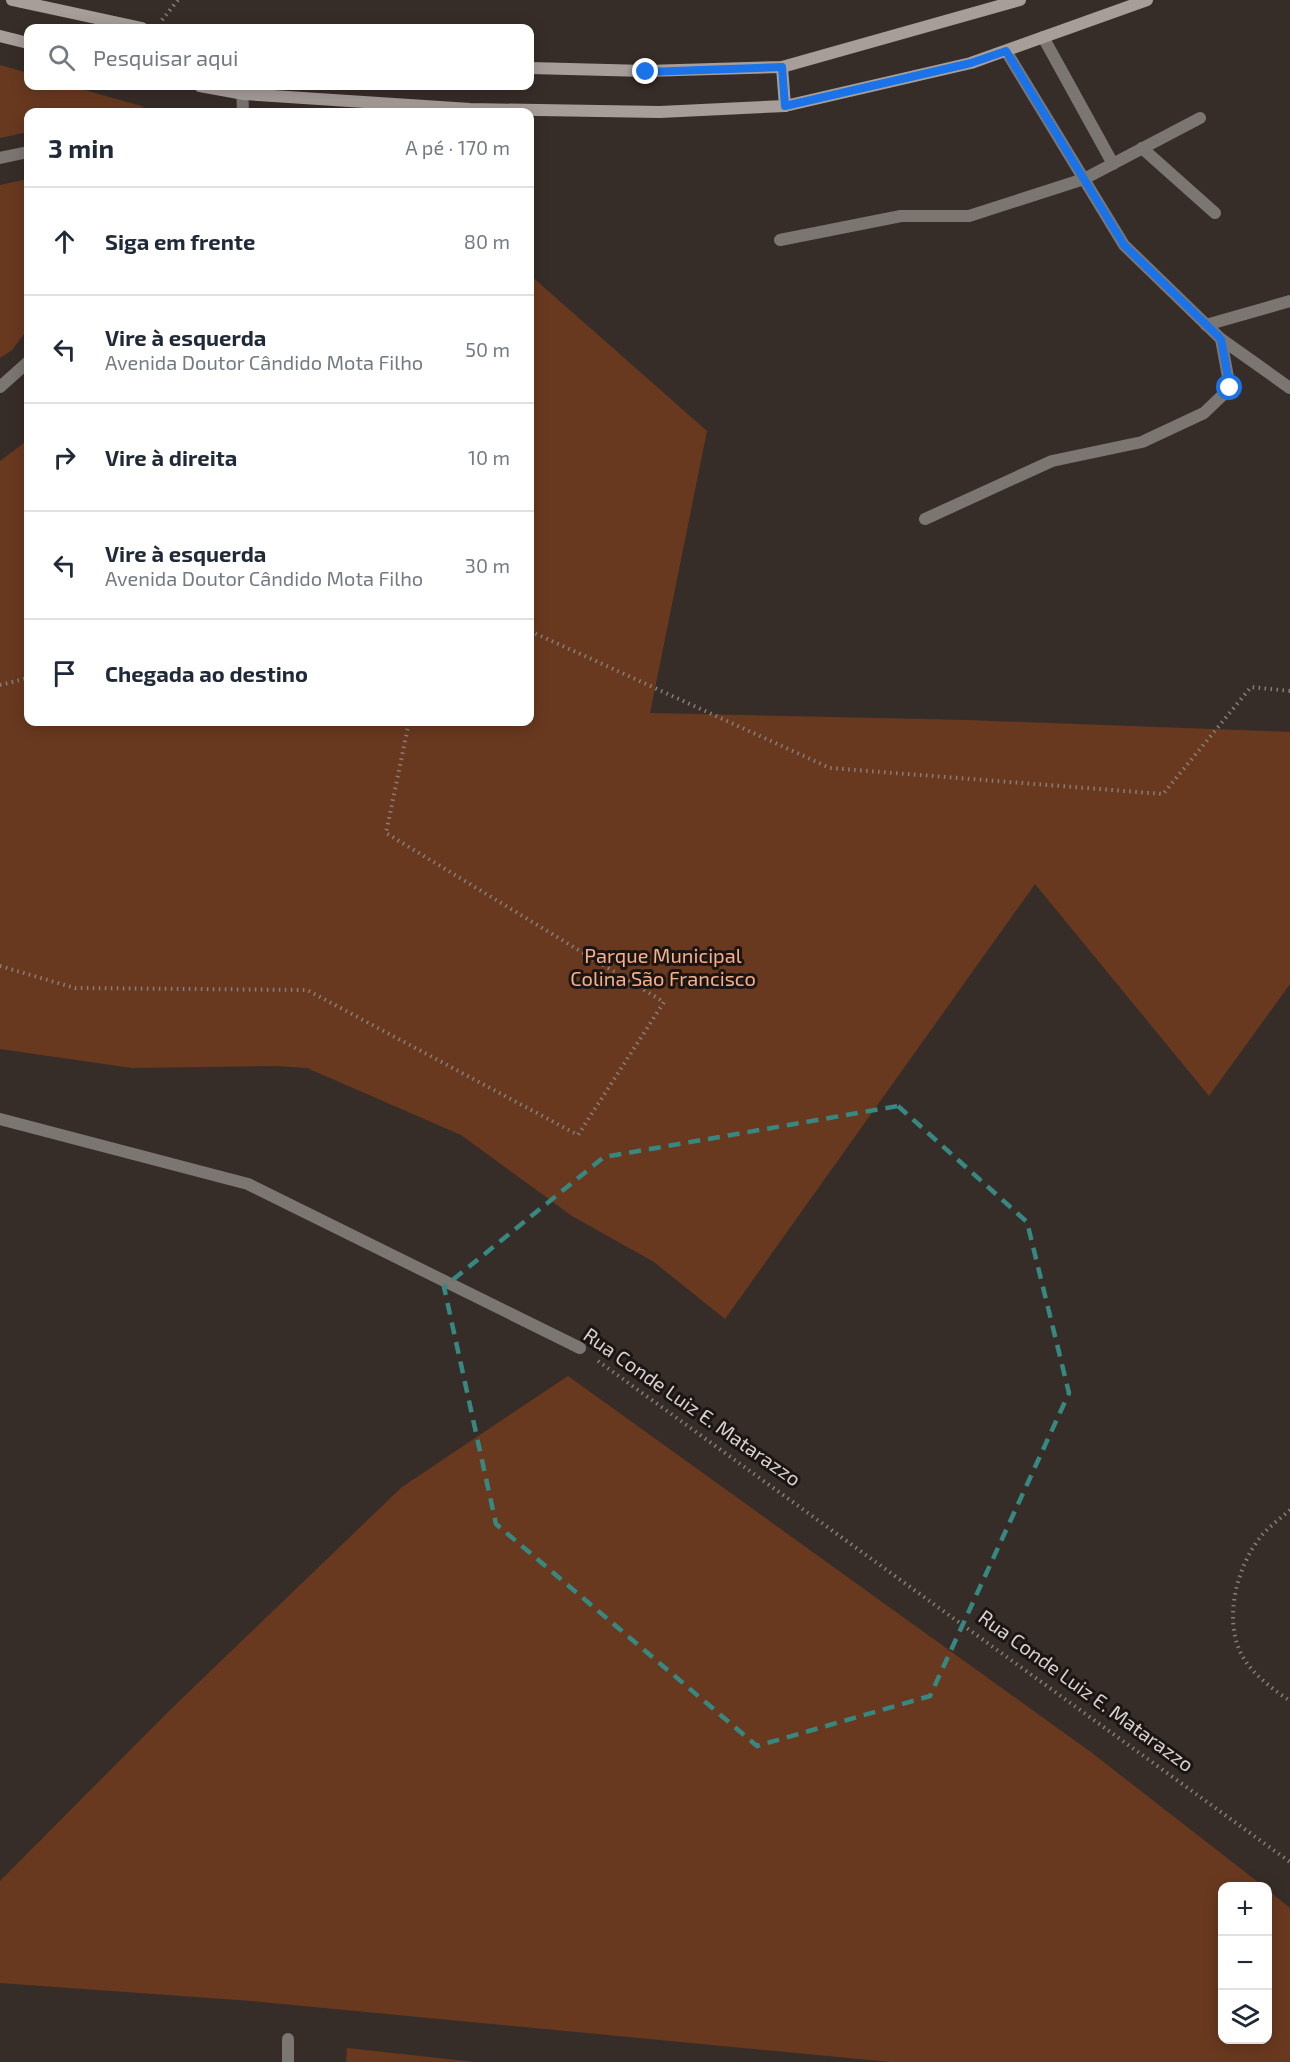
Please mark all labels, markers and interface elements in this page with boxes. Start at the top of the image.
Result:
search box [24,24,534,90]
icon: search [45,41,78,74]
text: Pesquisar aqui [93,44,239,70]
route end [632,58,658,84]
text: 3 min [48,132,114,163]
text: A pé · 170 m [405,135,510,159]
icon: ahead [48,225,81,258]
text: Siga em frente [105,228,255,254]
text: 80 m [464,229,510,253]
text: Vire à esquerda [105,324,266,350]
icon: left [48,333,81,366]
text: 50 m [465,337,510,361]
text: Avenida Doutor Cândido Mota Filho [105,350,423,374]
route start [1216,374,1242,400]
icon: right [48,441,81,474]
text: Vire à direita [105,444,237,470]
text: 10 m [468,445,510,469]
text: Vire à esquerda [105,540,266,566]
icon: left [48,549,81,582]
text: 30 m [465,553,510,577]
text: Avenida Doutor Cândido Mota Filho [105,566,423,590]
icon: arrive [48,657,81,690]
text: Chegada ao destino [105,660,308,686]
park label: Parque Municipal Colina São Francisco [570,943,756,990]
street label: Rua Conde Luiz E. Matarazzo [579,1322,806,1490]
street label: Rua Conde Luiz E. Matarazzo [975,1604,1199,1776]
map controls [1218,1882,1272,2044]
button: + [1218,1882,1272,1936]
button: − [1218,1936,1272,1990]
button: layers [1218,1990,1272,2044]

